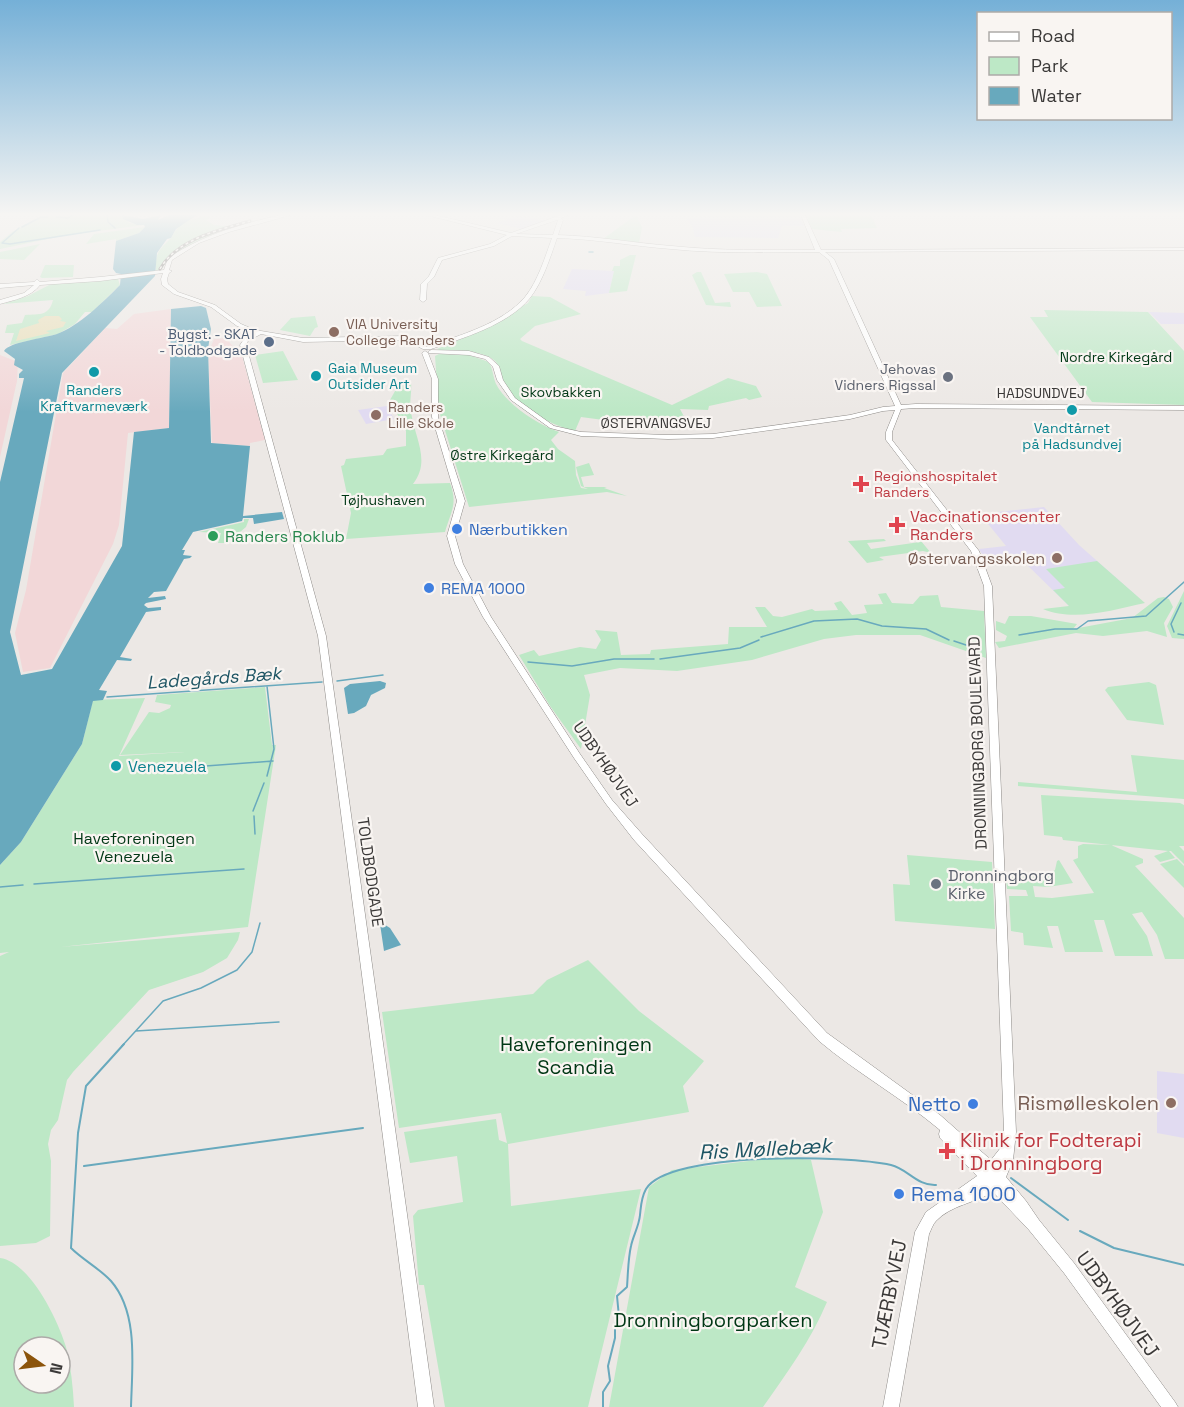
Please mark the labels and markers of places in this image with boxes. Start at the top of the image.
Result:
place label: VIA University College Randers [346,315,455,349]
place label: Bygst. - SKAT - Toldbodgade [159,325,257,359]
marker: VIA University College Randers [327,325,341,339]
marker: Bygst. - SKAT - Toldbodgade [262,335,276,349]
place label: Gaia Museum Outsider Art [328,359,417,393]
place label: Jehovas Vidners Rigssal [834,360,936,394]
marker: Randers Kraftvarmeværk [87,365,101,379]
marker: Gaia Museum Outsider Art [309,369,323,383]
marker: Jehovas Vidners Rigssal [941,370,955,384]
place label: Randers Kraftvarmeværk [40,381,148,415]
place label: Randers Lille Skole [388,398,454,432]
marker: Vandtårnet på Hadsundvej [1065,403,1079,417]
marker: Randers Lille Skole [369,408,383,422]
place label: Vandtårnet på Hadsundvej [1022,419,1122,453]
place label: Regionshospitalet Randers [874,467,998,501]
marker: Regionshospitalet Randers [852,475,870,493]
place label: Vaccinationscenter Randers [910,506,1060,545]
marker: Vaccinationscenter Randers [888,516,906,534]
place label: Nærbutikken [469,519,568,540]
marker: Nærbutikken [450,522,464,536]
place label: Randers Roklub [225,526,345,547]
marker: Randers Roklub [206,529,220,543]
place label: Østervangsskolen [908,548,1045,569]
marker: Østervangsskolen [1050,551,1064,565]
place label: REMA 1000 [441,578,525,599]
marker: REMA 1000 [422,581,436,595]
place label: Venezuela [128,756,207,777]
marker: Venezuela [109,759,123,773]
place label: Dronningborg Kirke [948,865,1054,904]
marker: Dronningborg Kirke [929,877,943,891]
place label: Rismølleskolen [1018,1090,1159,1116]
place label: Netto [908,1091,961,1117]
marker: Rismølleskolen [1164,1096,1178,1110]
marker: Netto [966,1097,980,1111]
place label: Klinik for Fodterapi i Dronningborg [960,1127,1142,1176]
marker: Klinik for Fodterapi i Dronningborg [938,1142,956,1160]
place label: Rema 1000 [911,1181,1016,1207]
marker: Rema 1000 [892,1187,906,1201]

